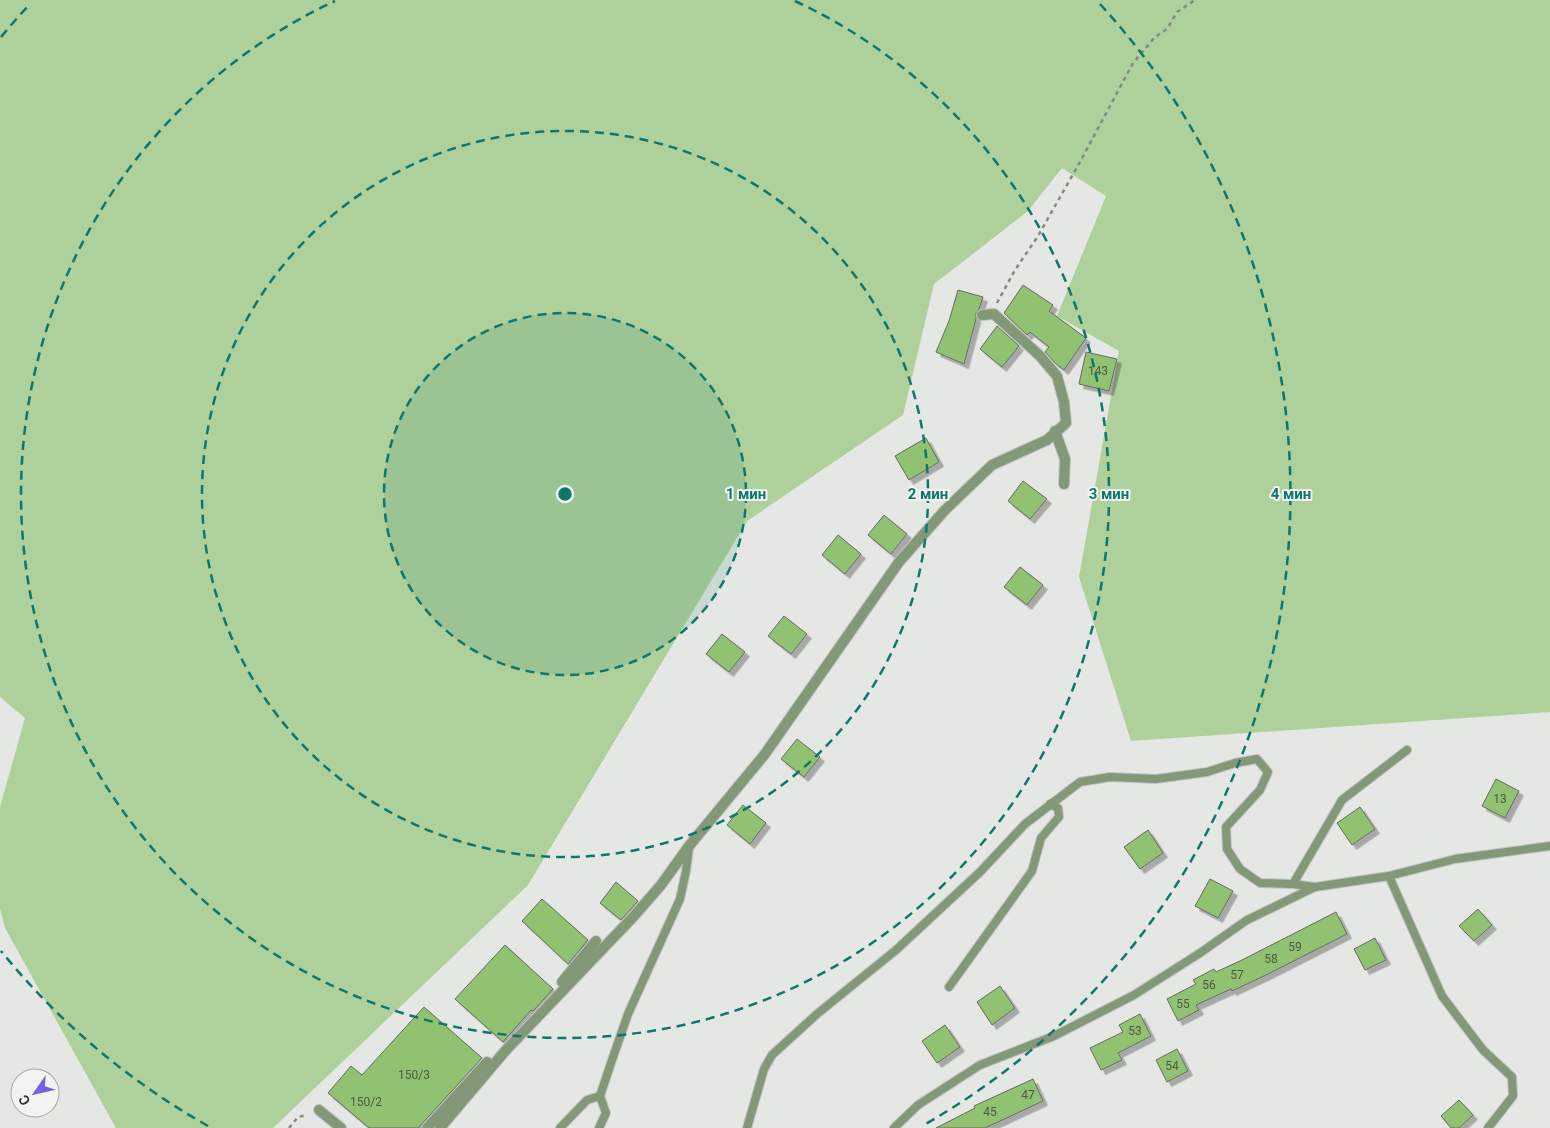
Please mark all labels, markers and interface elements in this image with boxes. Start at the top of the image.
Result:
house number: 143 [1088,364,1108,378]
centre of rings [556,485,574,503]
text: 1 мин [726,485,766,503]
text: 2 мин [908,485,948,503]
text: 3 мин [1089,485,1129,503]
text: 4 мин [1271,485,1311,503]
house number: 13 [1493,792,1507,806]
house number: 59 [1288,940,1302,954]
house number: 58 [1264,952,1278,966]
house number: 57 [1230,968,1244,982]
house number: 56 [1202,978,1216,992]
house number: 55 [1176,997,1190,1011]
house number: 53 [1128,1024,1142,1038]
house number: 54 [1165,1059,1179,1073]
north arrow [10,1068,60,1118]
house number: 150/3 [398,1068,430,1082]
house number: 47 [1021,1088,1035,1102]
text: С [15,1092,33,1109]
house number: 150/2 [350,1095,382,1109]
house number: 45 [983,1105,997,1119]

